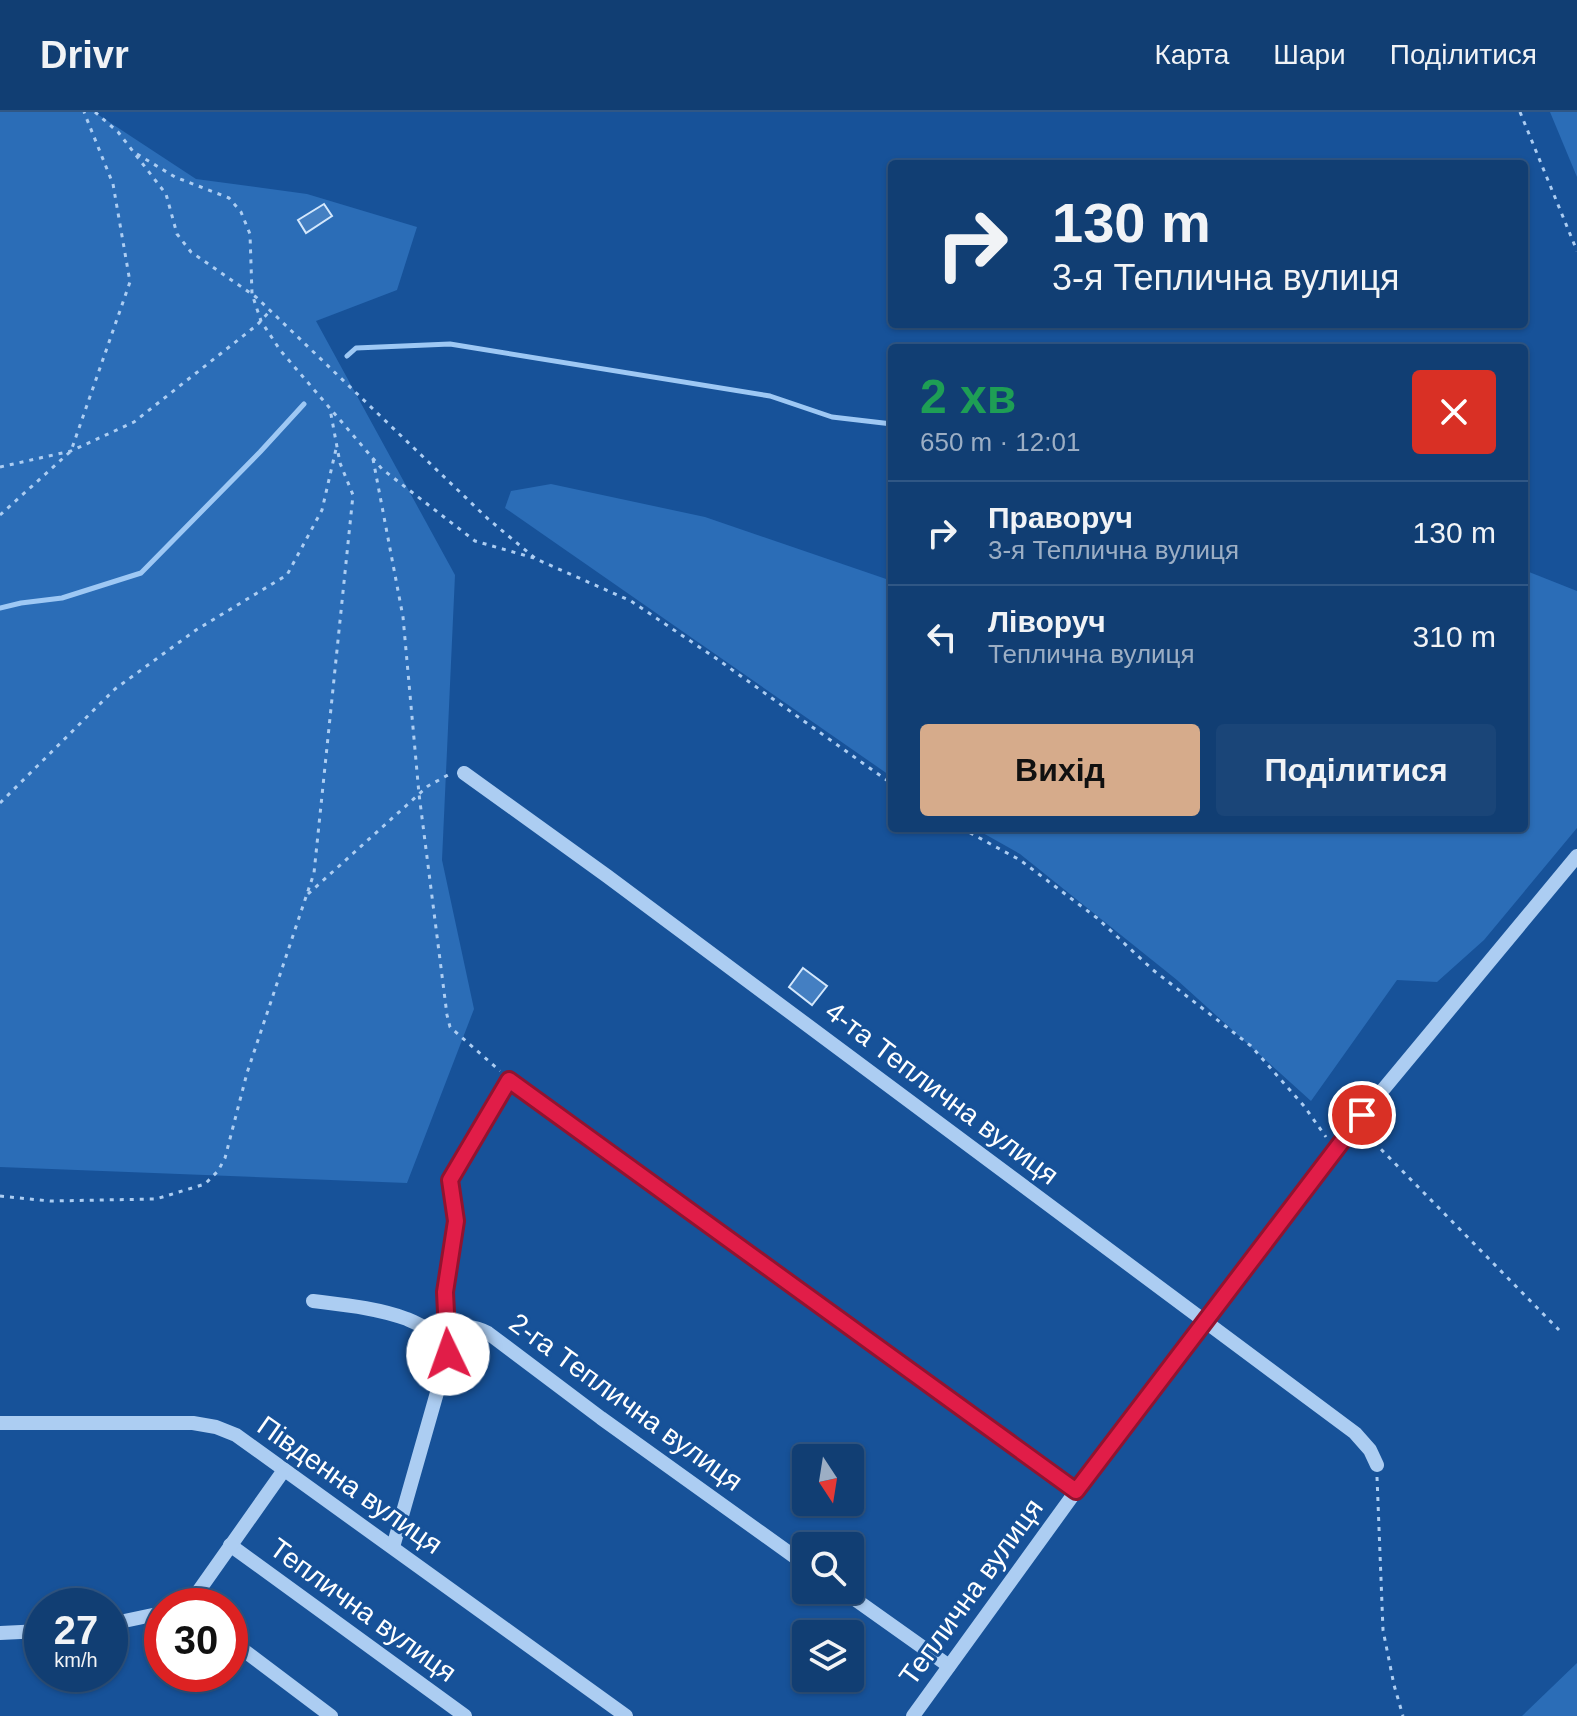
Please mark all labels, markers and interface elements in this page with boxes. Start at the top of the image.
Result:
text: Drivr [40,34,129,76]
text: Карта [1154,39,1229,70]
text: Шари [1273,39,1346,70]
text: Поділитися [1390,39,1537,70]
text: 130 m [1052,191,1211,254]
icon: right [920,192,1024,296]
text: 3-я Теплична вулиця [1052,257,1400,298]
text: 2 хв [920,370,1016,423]
button: close [1412,370,1496,454]
text: 650 m · 12:01 [920,427,1080,457]
text: Праворуч [988,501,1133,534]
icon: right [920,511,964,555]
text: 130 m [1413,516,1496,549]
text: 3-я Теплична вулиця [988,535,1239,565]
text: Ліворуч [988,605,1106,638]
icon: left [920,615,964,659]
text: 310 m [1413,620,1496,653]
text: Теплична вулиця [988,639,1195,669]
button: Вихід [920,724,1200,816]
button: Поділитися [1216,724,1496,816]
street label: 4-та Теплична вулиця [820,995,1064,1191]
pin [1328,1081,1396,1149]
icon: arrive [1340,1093,1384,1137]
street label: 2-га Теплична вулиця [503,1307,749,1497]
position arrow [406,1312,490,1396]
street label: Південна вулиця [252,1410,448,1560]
north arrow [792,1444,864,1516]
map controls [792,1444,864,1692]
street label: Теплична вулиця [893,1493,1049,1691]
street label: Теплична вулиця [264,1532,462,1688]
button: search [792,1532,864,1604]
speed limit sign: 30 [144,1588,248,1692]
text: 27 [54,1608,98,1652]
button: layers [792,1620,864,1692]
text: km/h [54,1649,98,1671]

